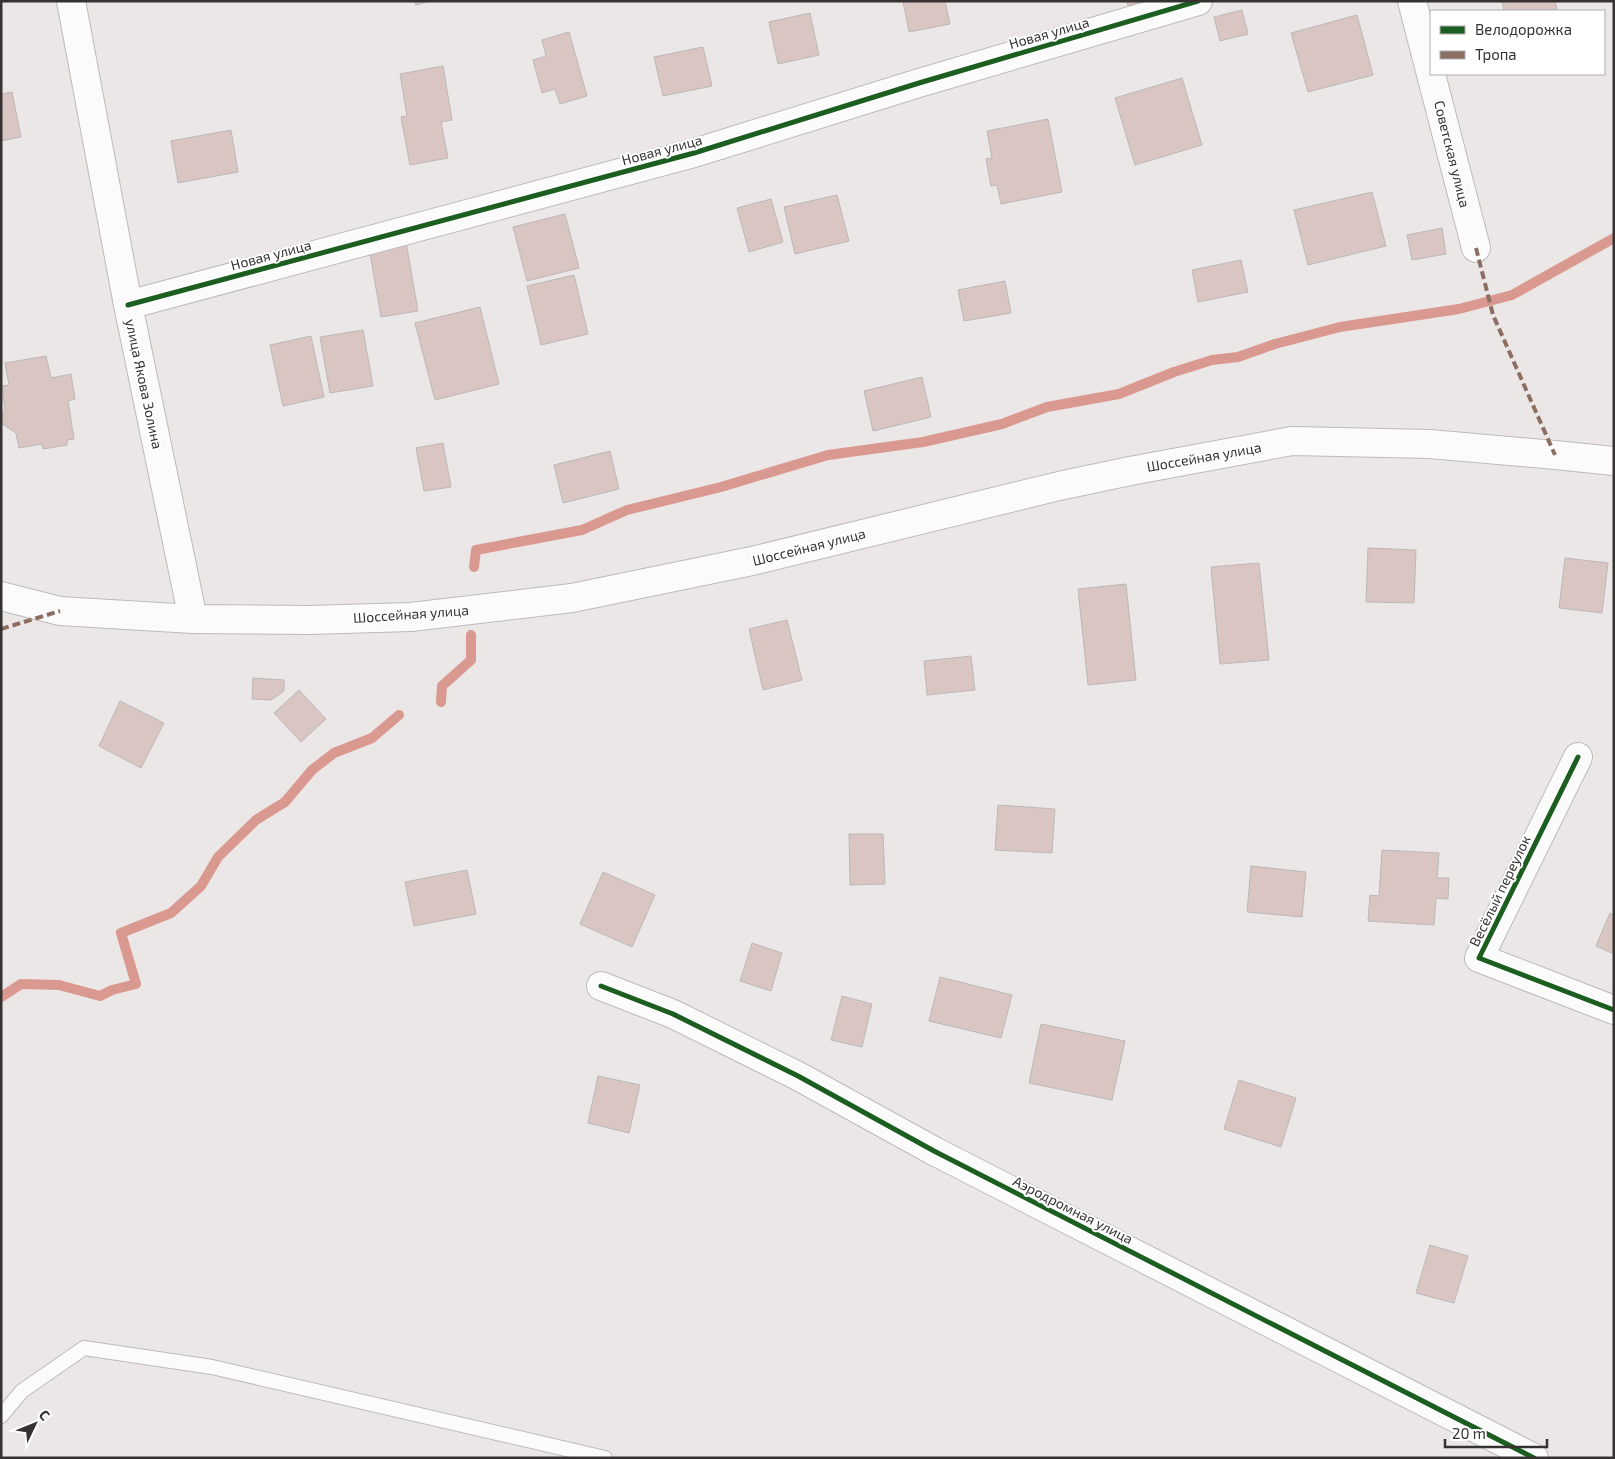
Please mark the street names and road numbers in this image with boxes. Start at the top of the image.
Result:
street label: Новая улица [1007,13,1091,52]
street label: Советская улица [1431,99,1474,209]
street label: Новая улица [620,131,704,168]
street label: Новая улица [229,236,313,273]
street label: улица Якова Золина [122,317,167,450]
street label: Шоссейная улица [1145,438,1263,475]
street label: Шоссейная улица [751,524,867,569]
street label: Шоссейная улица [352,601,469,626]
street label: Весёлый переулок [1465,832,1534,949]
street label: Аэродромная улица [1010,1172,1136,1247]

